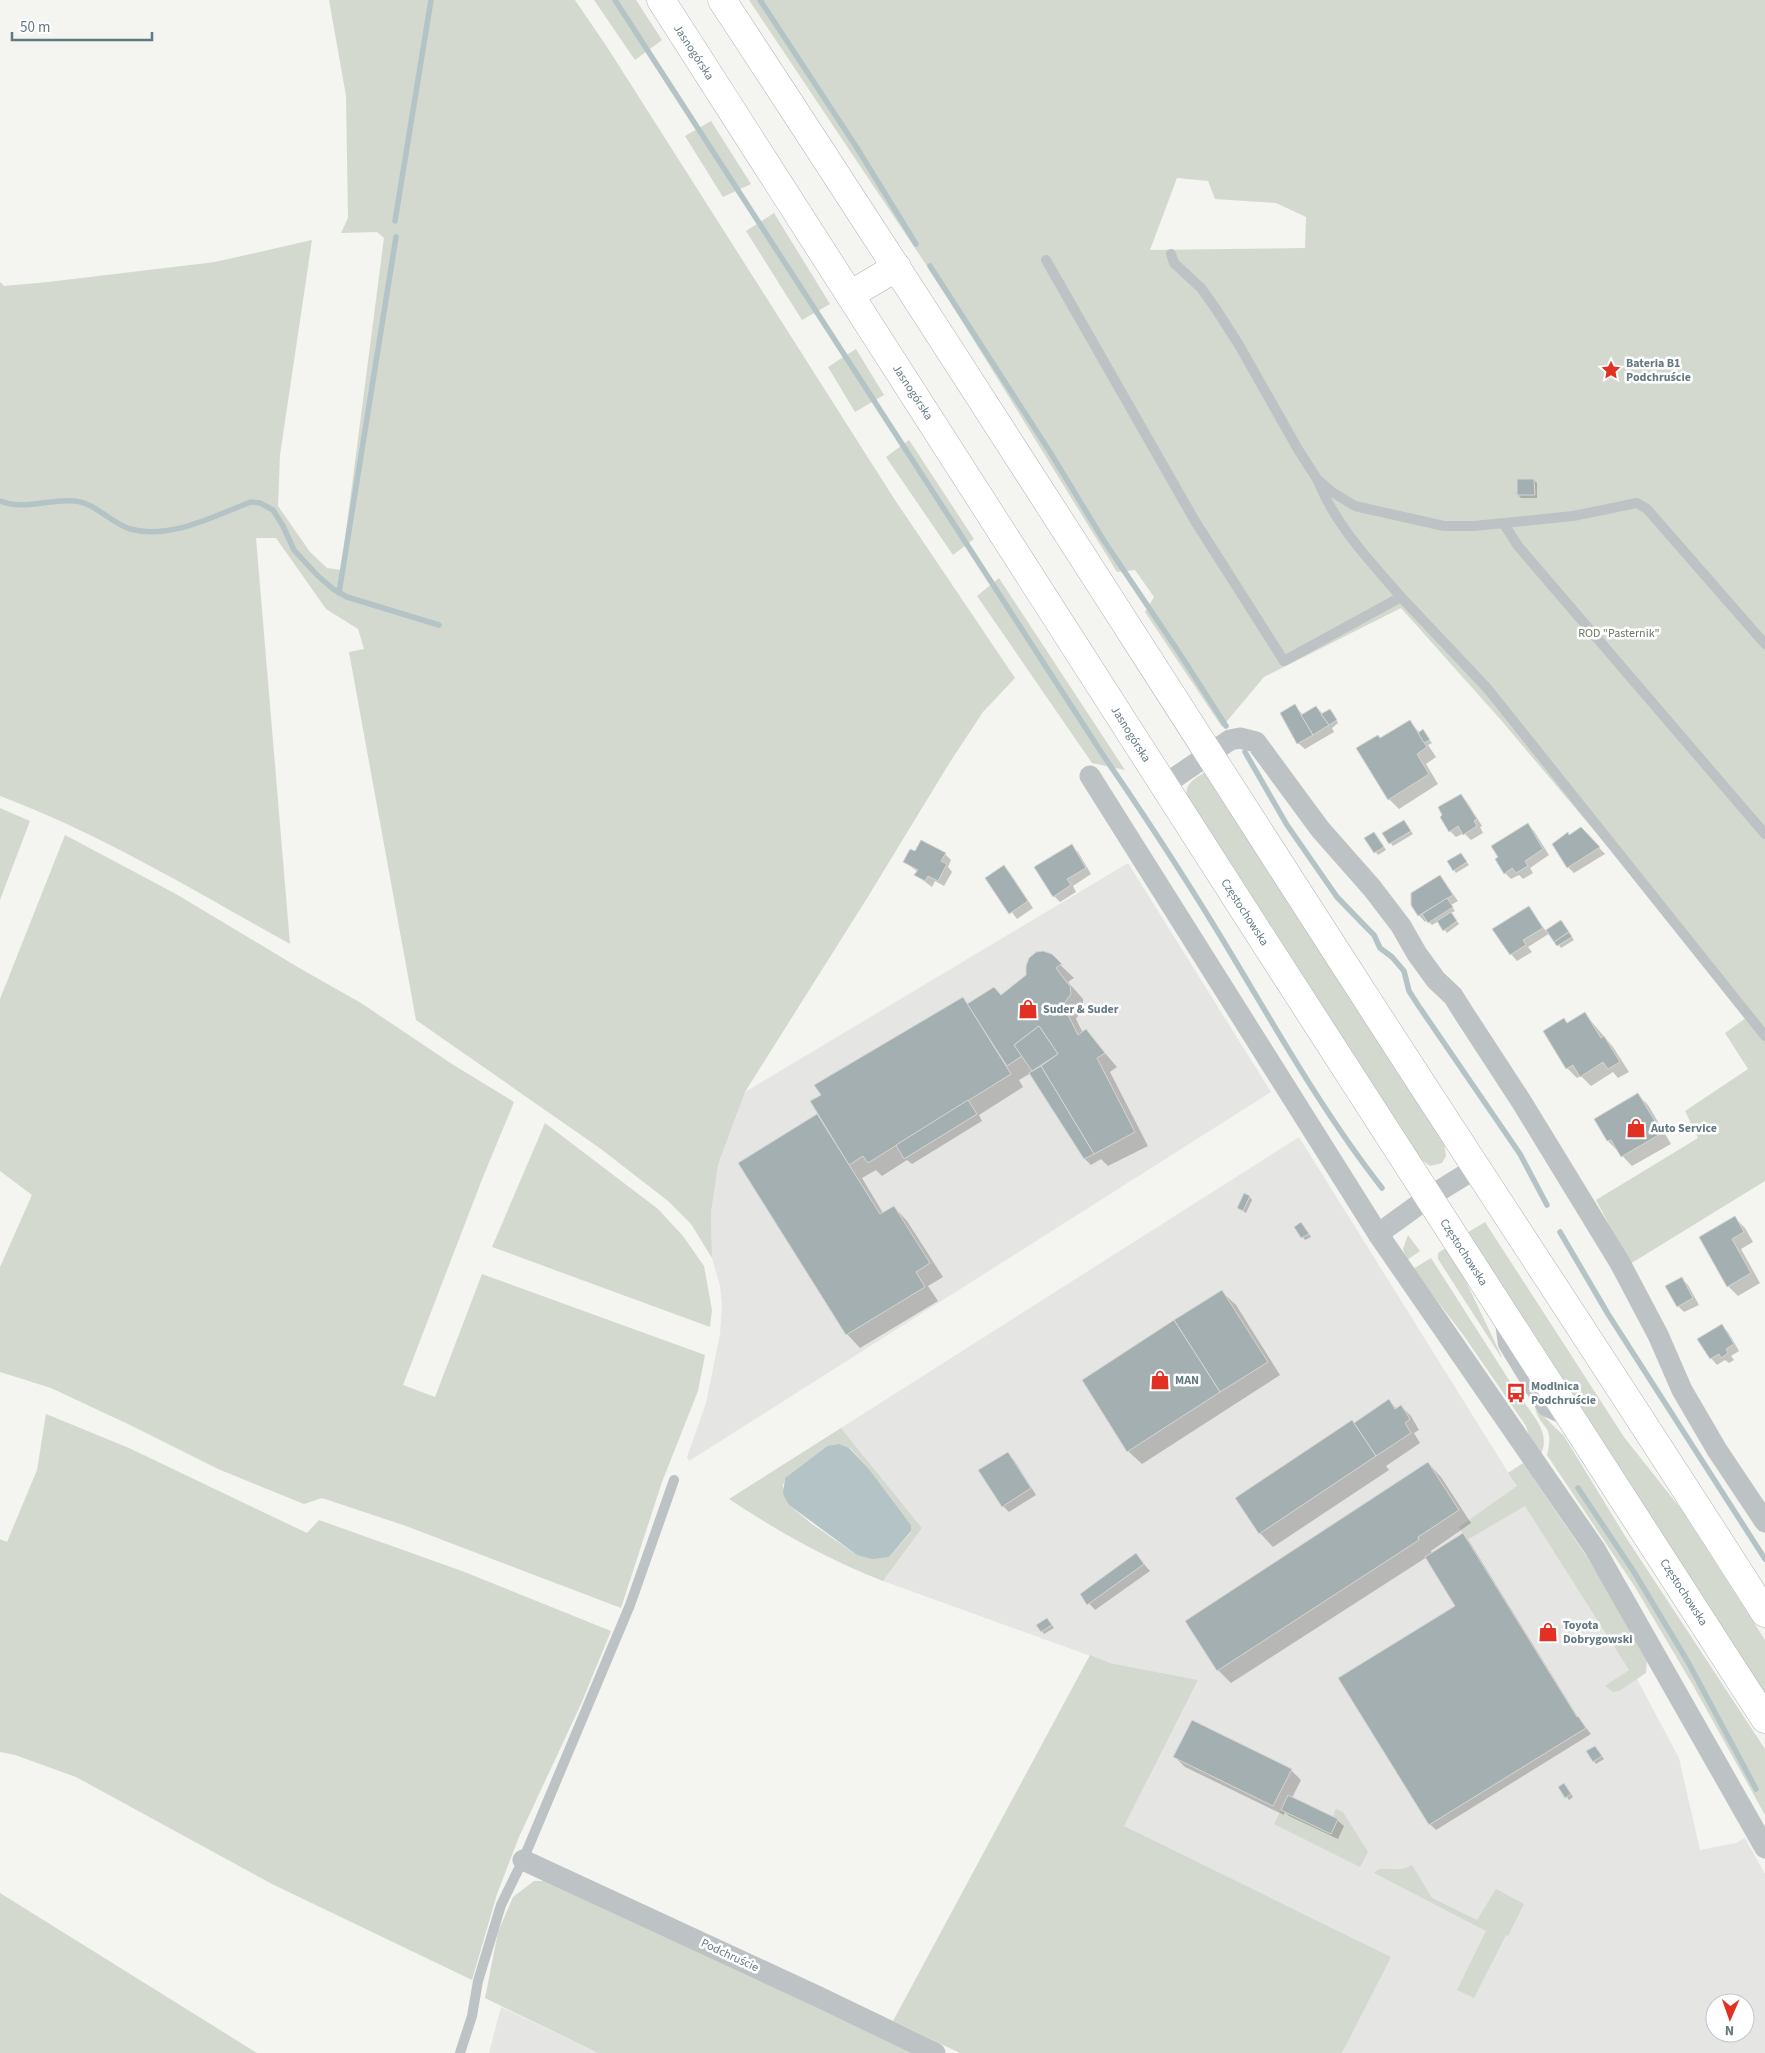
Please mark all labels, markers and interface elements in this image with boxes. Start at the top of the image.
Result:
scale bar [12,10,152,42]
text: 50 m [20,17,50,38]
street label: Jasnogórska [669,21,718,83]
place label: Bateria B1 Podchruście [1626,355,1691,386]
place icon: Bateria B1 Podchruście [1600,359,1622,381]
street label: Jasnogórska [888,361,937,423]
park label: ROD "Pasternik" [1578,625,1660,642]
street label: Jasnogórska [1107,703,1155,766]
street label: Częstochowska [1216,875,1273,949]
shop icon: Suder & Suder [1017,998,1039,1020]
place label: Suder & Suder [1043,1001,1119,1018]
shop icon: Auto Service [1625,1117,1647,1139]
place label: Auto Service [1650,1120,1717,1137]
street label: Częstochowska [1435,1215,1492,1289]
shop icon: MAN [1149,1369,1171,1391]
place label: MAN [1175,1372,1199,1389]
place label: Modlnica Podchruście [1531,1378,1596,1409]
bus stop icon: Modlnica Podchruście [1505,1382,1527,1404]
street label: Częstochowska [1655,1555,1712,1629]
place label: Toyota Dobrygowski [1563,1617,1633,1648]
shop icon: Toyota Dobrygowski [1537,1621,1559,1643]
street label: Podchruście [698,1935,761,1976]
north arrow [1705,1993,1755,2043]
text: N [1725,2020,1735,2040]

